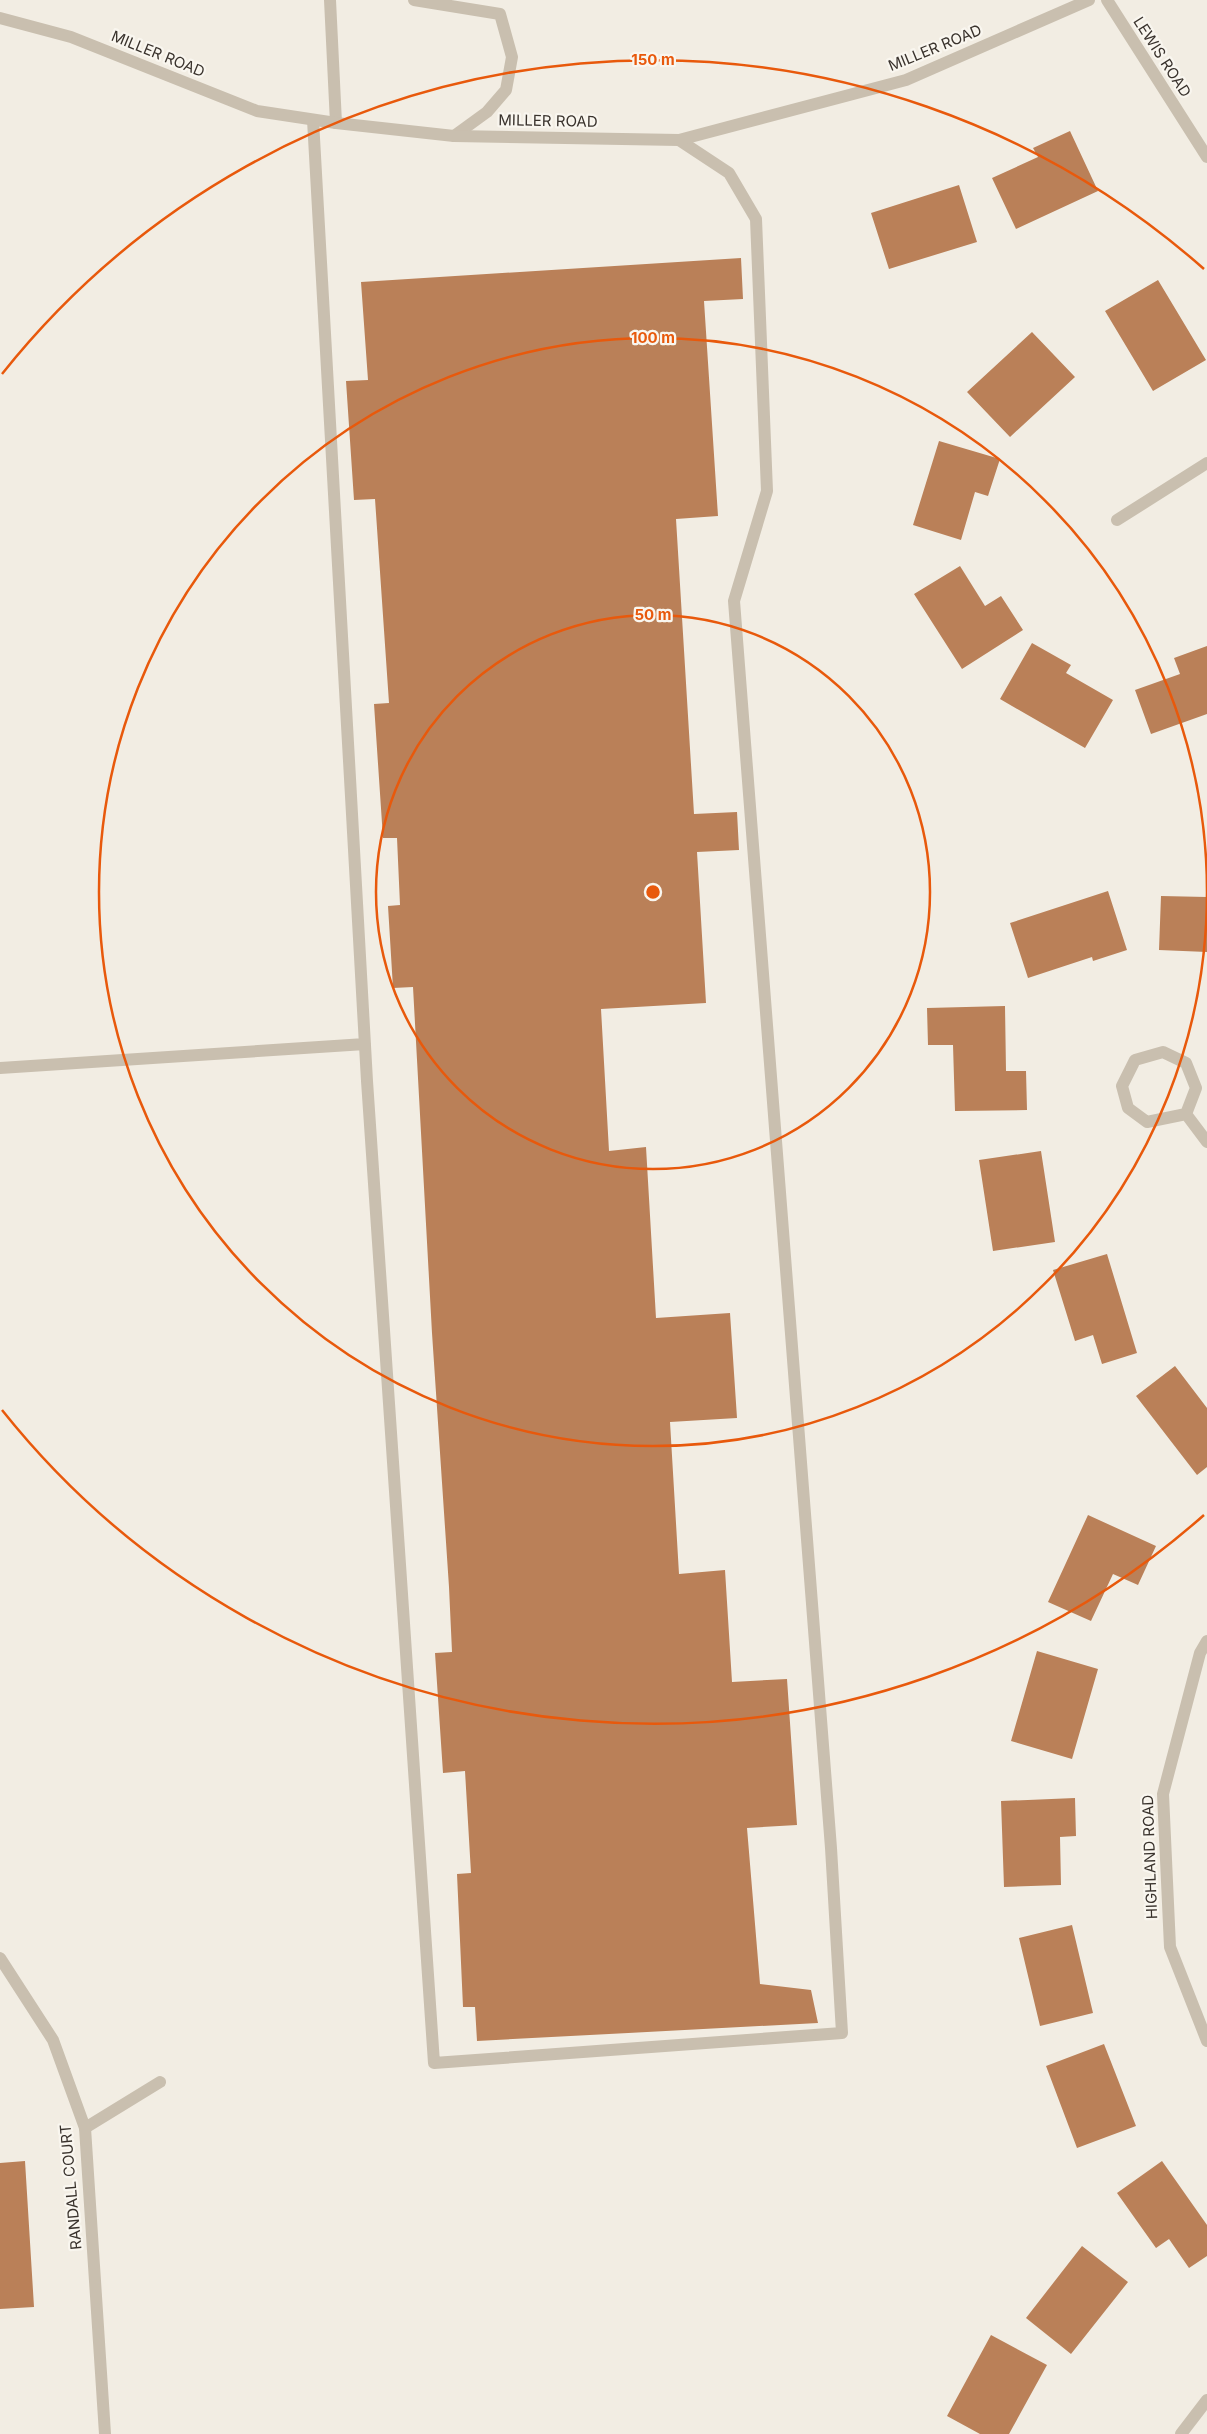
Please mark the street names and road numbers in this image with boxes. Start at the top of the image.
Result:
street label: LEWIS ROAD [1129,13,1195,100]
street label: MILLER ROAD [885,20,984,75]
street label: MILLER ROAD [109,26,208,81]
street label: MILLER ROAD [498,110,598,131]
street label: HIGHLAND ROAD [1138,1794,1161,1920]
street label: RANDALL COURT [56,2123,85,2251]

